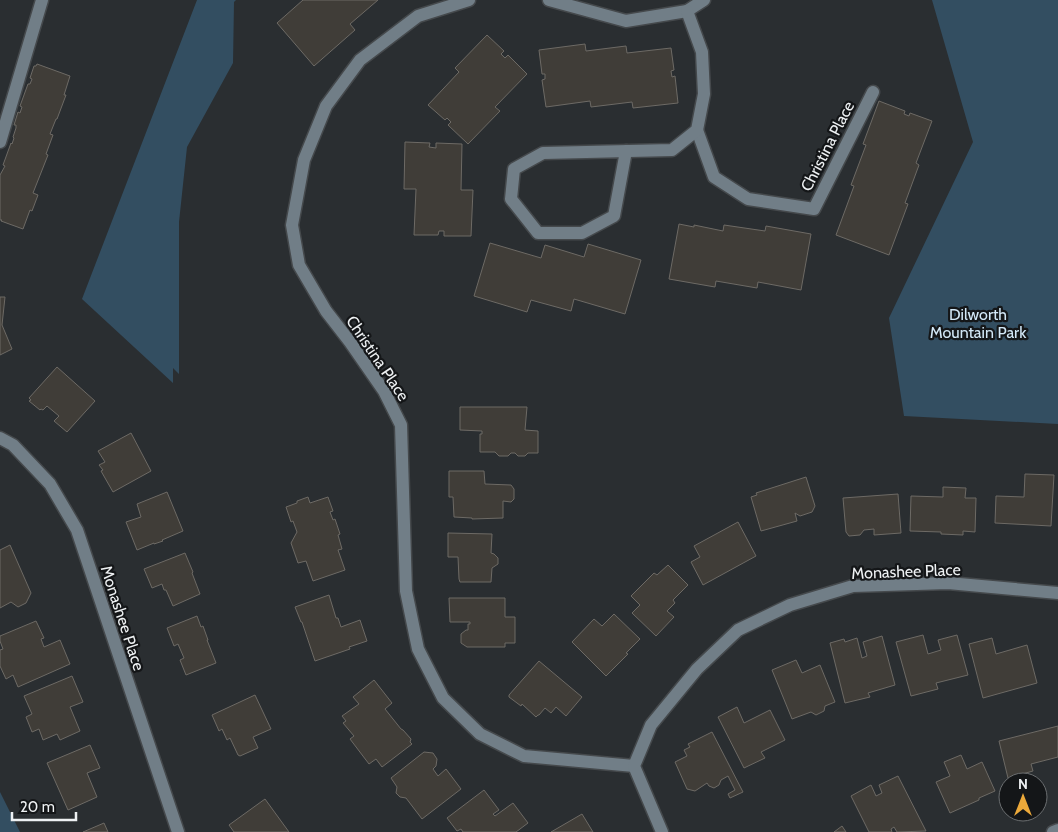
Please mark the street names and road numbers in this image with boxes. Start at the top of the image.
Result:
street label: Christina Place [797,98,858,194]
street label: Christina Place [342,312,413,404]
street label: Monashee Place [851,560,961,583]
street label: Monashee Place [97,563,148,673]

